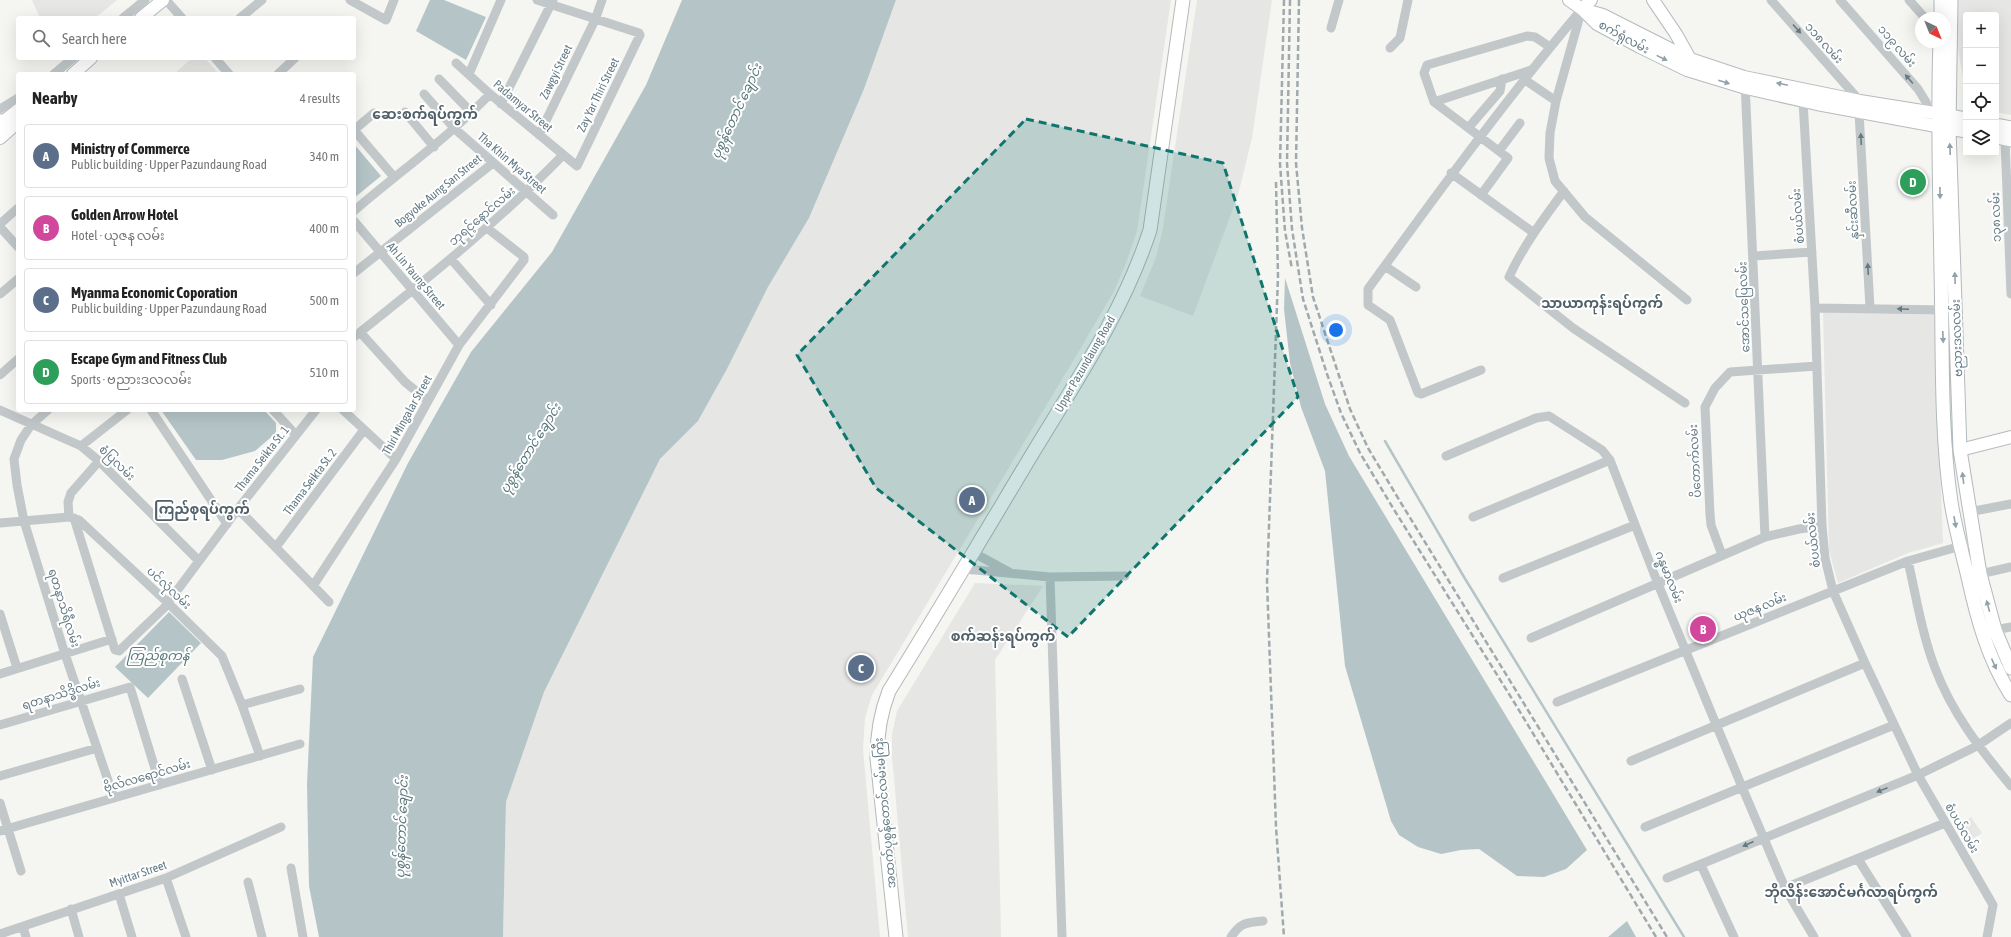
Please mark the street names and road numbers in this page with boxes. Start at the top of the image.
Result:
street label: စက်ရုံလမ်း [1595,16,1653,59]
street label: ၁၁၈ လမ်း [1802,18,1847,66]
street label: ၁၁၉ လမ်း [1873,21,1921,72]
street label: Zawgyi Street [537,42,575,102]
street label: Zay Yar Thiri Street [574,55,622,134]
street label: Padamyar Street [491,77,556,135]
street label: Tha Khin Mya Street [475,129,550,197]
street label: Bogyoke Aung San Street [392,151,485,230]
street label: နှင်းဆီလမ်း [1842,180,1865,240]
street label: ဘုရင့်နောင်လမ်း [445,182,520,251]
street label: စံပယ်လမ်း [1787,188,1807,244]
street label: ၁၃၈ လမ်း [1986,192,2007,242]
street label: Ah Lin Yaung Street [384,240,448,313]
street label: အောင်သပြေလမ်း [1733,261,1756,353]
street label: ဗညားဒလလမ်း [1947,299,1968,377]
street label: Upper Pazundaung Road [1052,313,1118,415]
street label: Thiri Mingalar Street [379,372,435,457]
street label: Thama Seikta St. 1 [232,423,292,495]
street label: ပိတောက်လမ်း [1684,424,1704,498]
street label: စံပြလမ်း [94,441,139,486]
street label: Thama Seikta St. 2 [281,446,339,518]
street label: စံပယ်လမ်း [1801,512,1823,569]
street label: ဂန္ဓမာလမ်း [1649,548,1688,606]
street label: ပင်လုံလမ်း [142,563,195,614]
street label: ရတနာသိရီလမ်း [43,566,85,650]
street label: ယုဇန လမ်း [1731,588,1790,627]
street label: ရတနာသိဒ္ဓိလမ်း [20,674,103,716]
street label: အထက်ပုစွန်တောင်လမ်းမကြီး [869,737,902,889]
street label: ဗိုလ်လရောင်လမ်း [101,755,193,798]
street label: စံပယ်လမ်း [1942,799,1984,856]
street label: Myittar Street [107,857,169,890]

